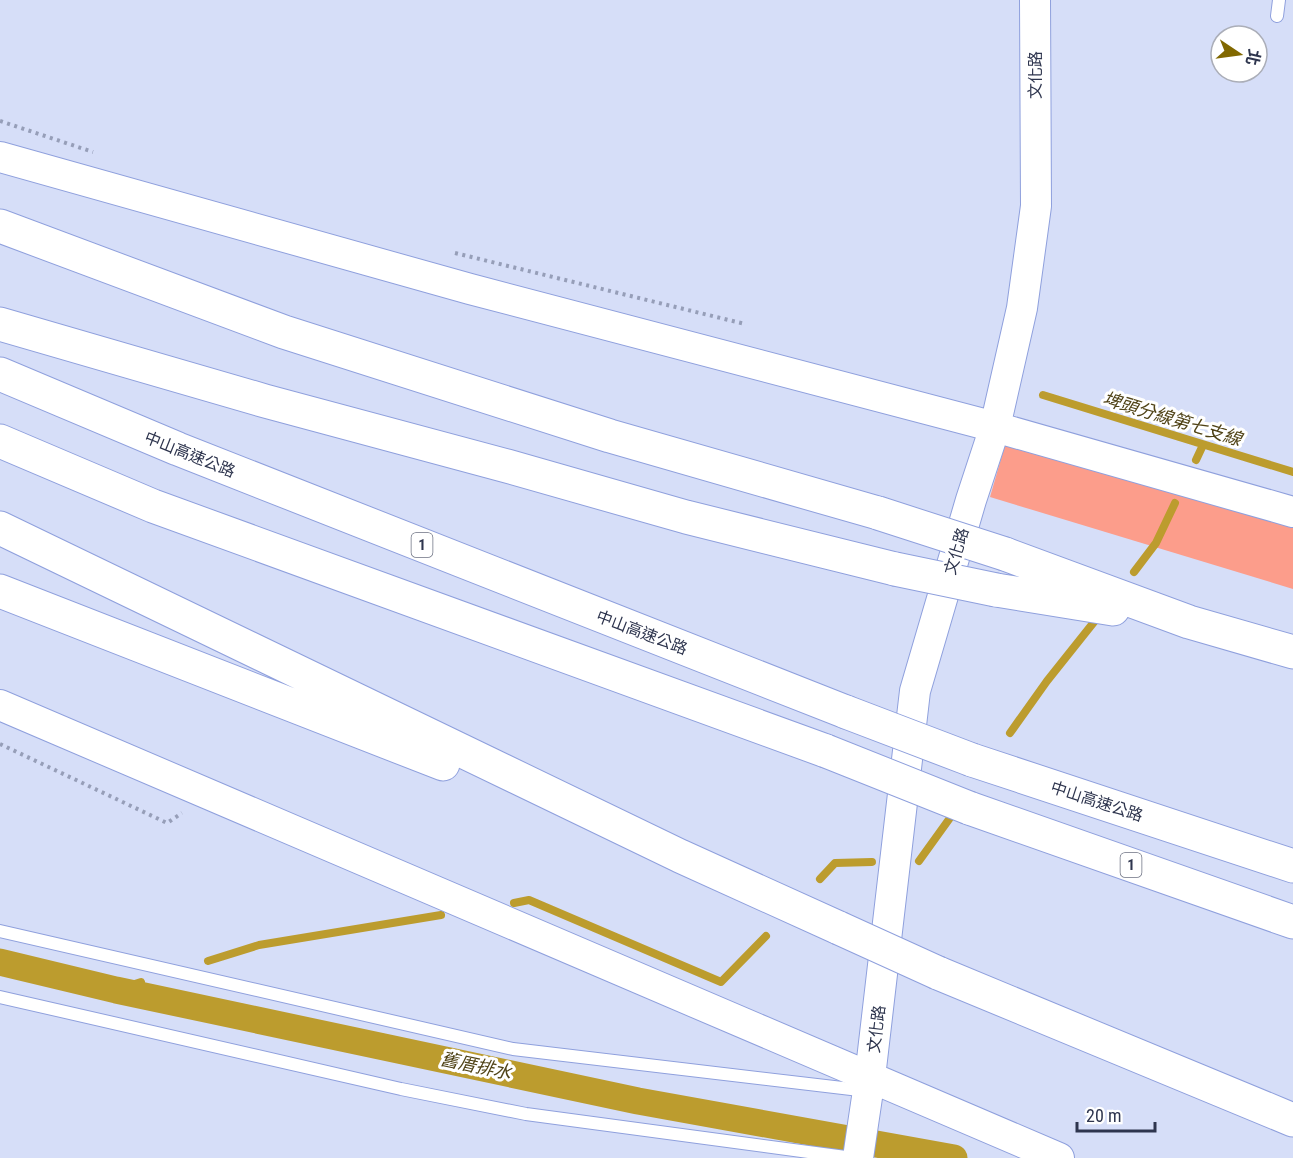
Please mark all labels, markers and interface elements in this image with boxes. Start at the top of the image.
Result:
north arrow [1209,24,1269,84]
text: 北 [1242,47,1264,67]
street label: 文化路 [1026,51,1045,99]
water label: 埤頭分線第七支線 [1100,387,1246,450]
street label: 中山高速公路 [142,428,238,481]
street label: 文化路 [940,525,973,577]
road number: 1 [412,533,432,557]
street label: 中山高速公路 [594,606,690,659]
street label: 中山高速公路 [1048,778,1145,825]
road number: 1 [1120,853,1142,877]
street label: 文化路 [864,1004,889,1054]
water label: 舊厝排水 [439,1048,514,1083]
scale bar [1077,1095,1155,1133]
text: 20 m [1086,1105,1121,1126]

